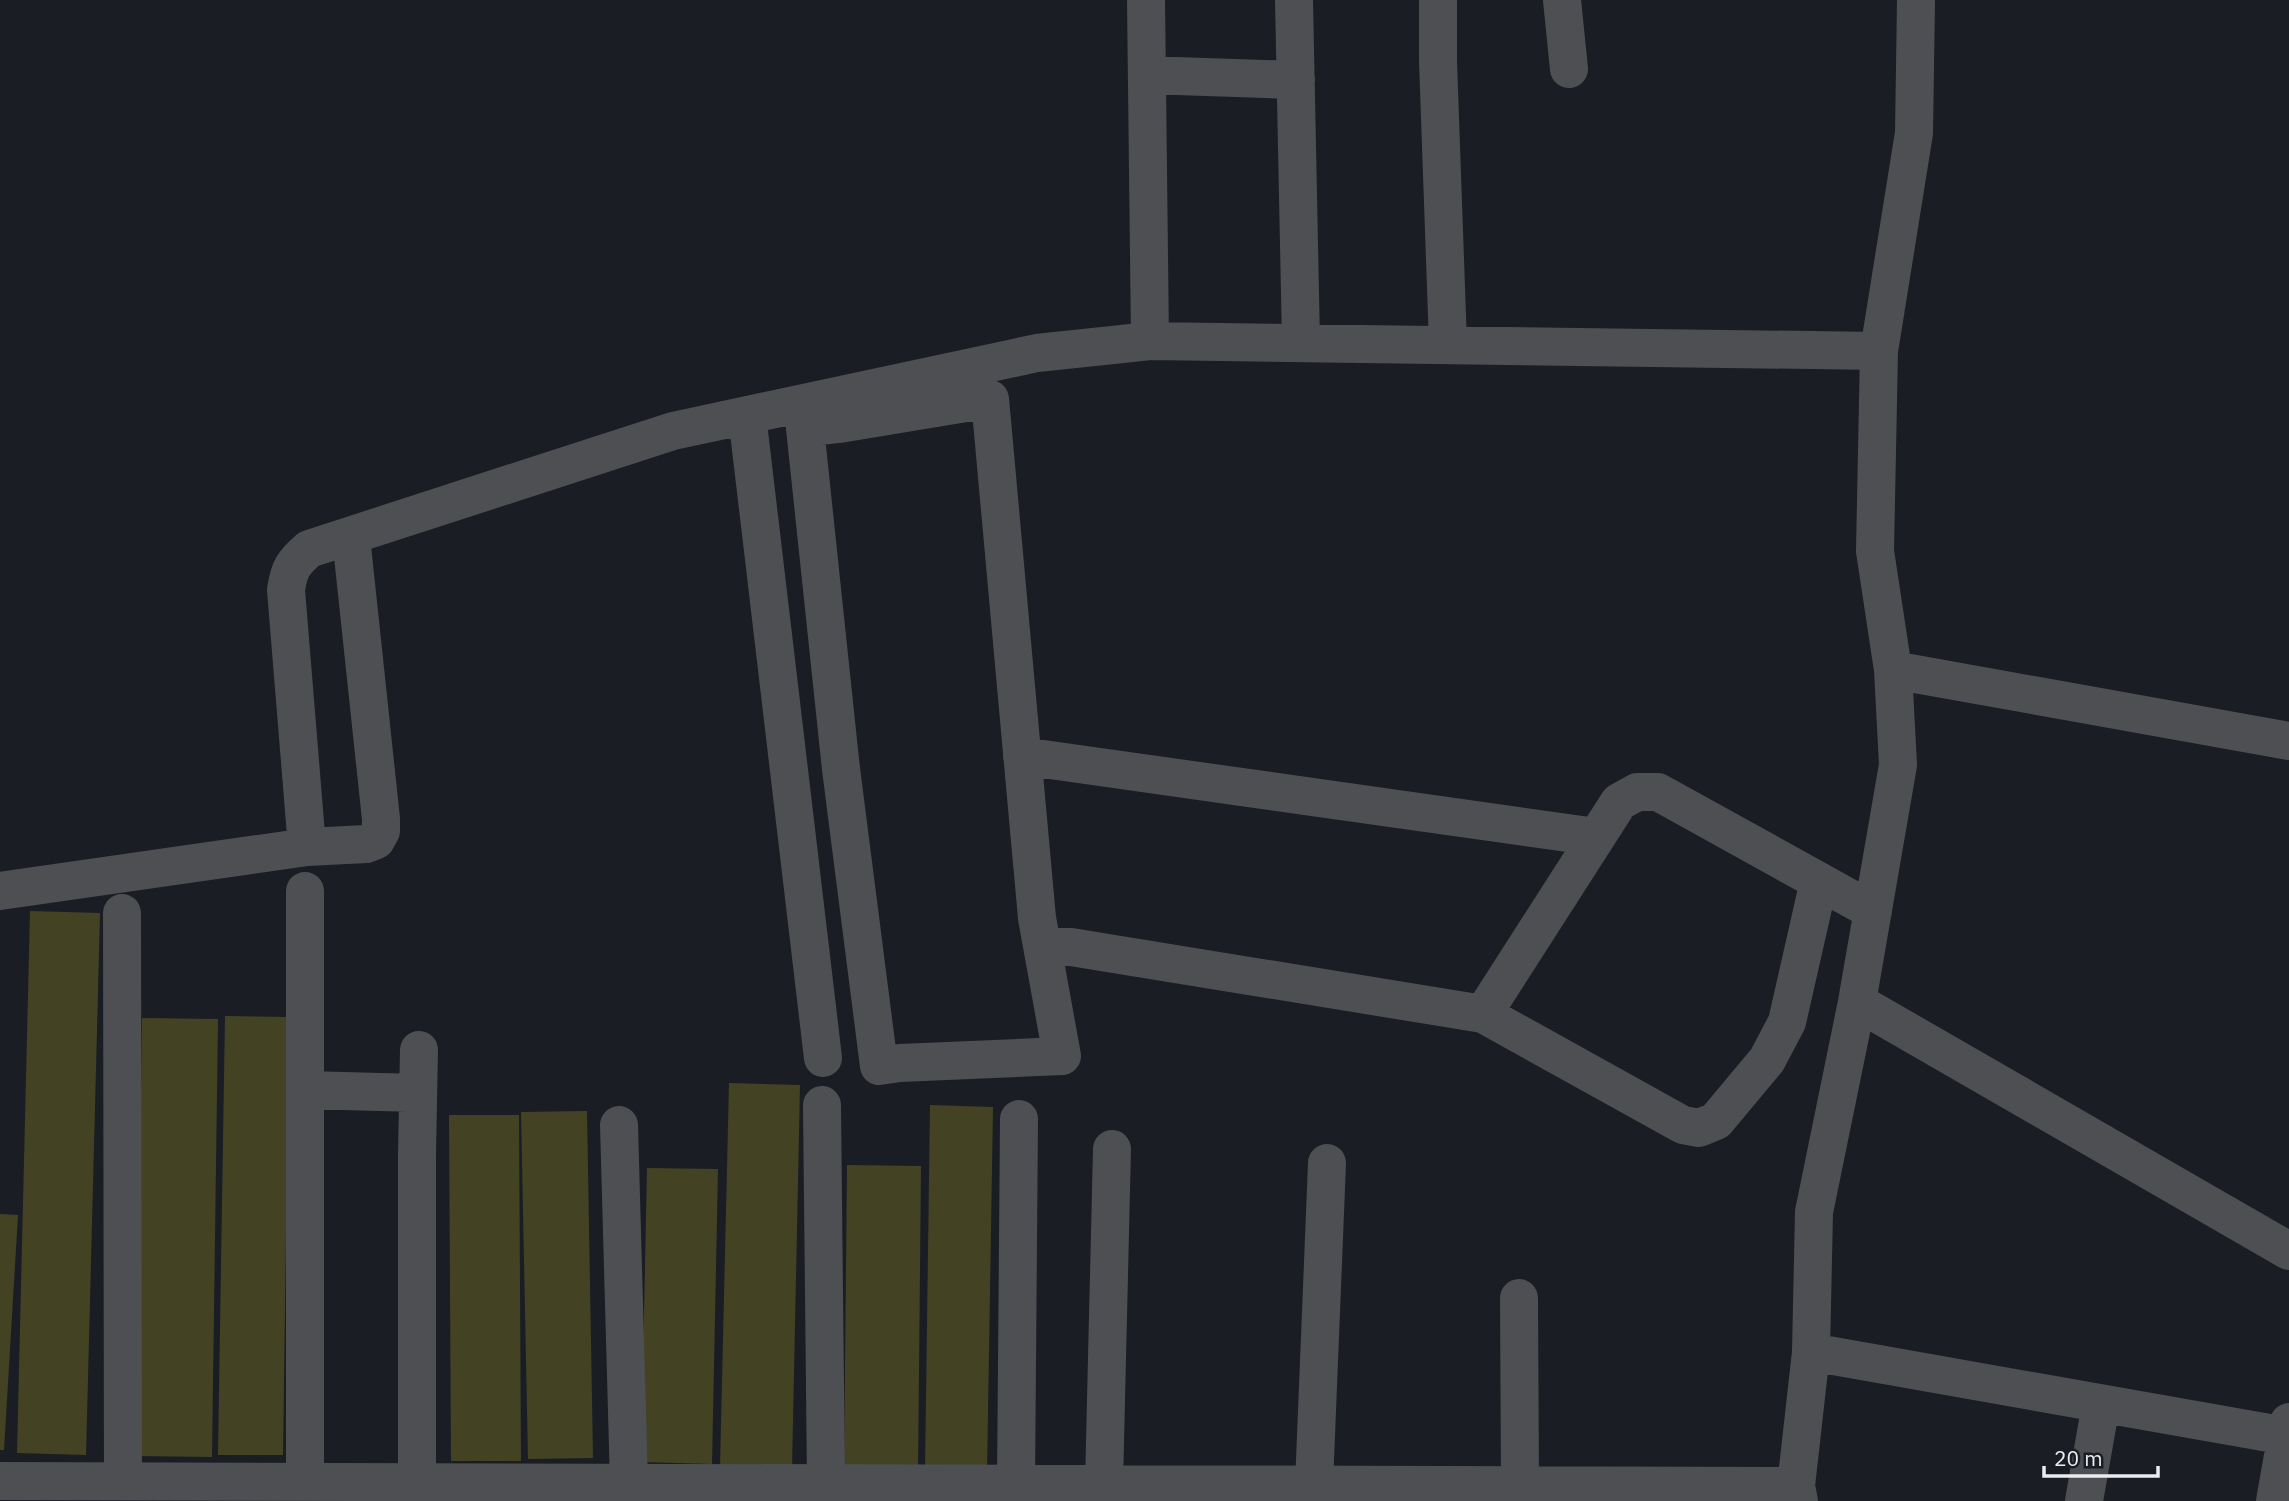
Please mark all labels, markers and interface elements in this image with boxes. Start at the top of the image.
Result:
scale bar [2044,1434,2158,1478]
text: 20 m [2054,1444,2103,1472]

